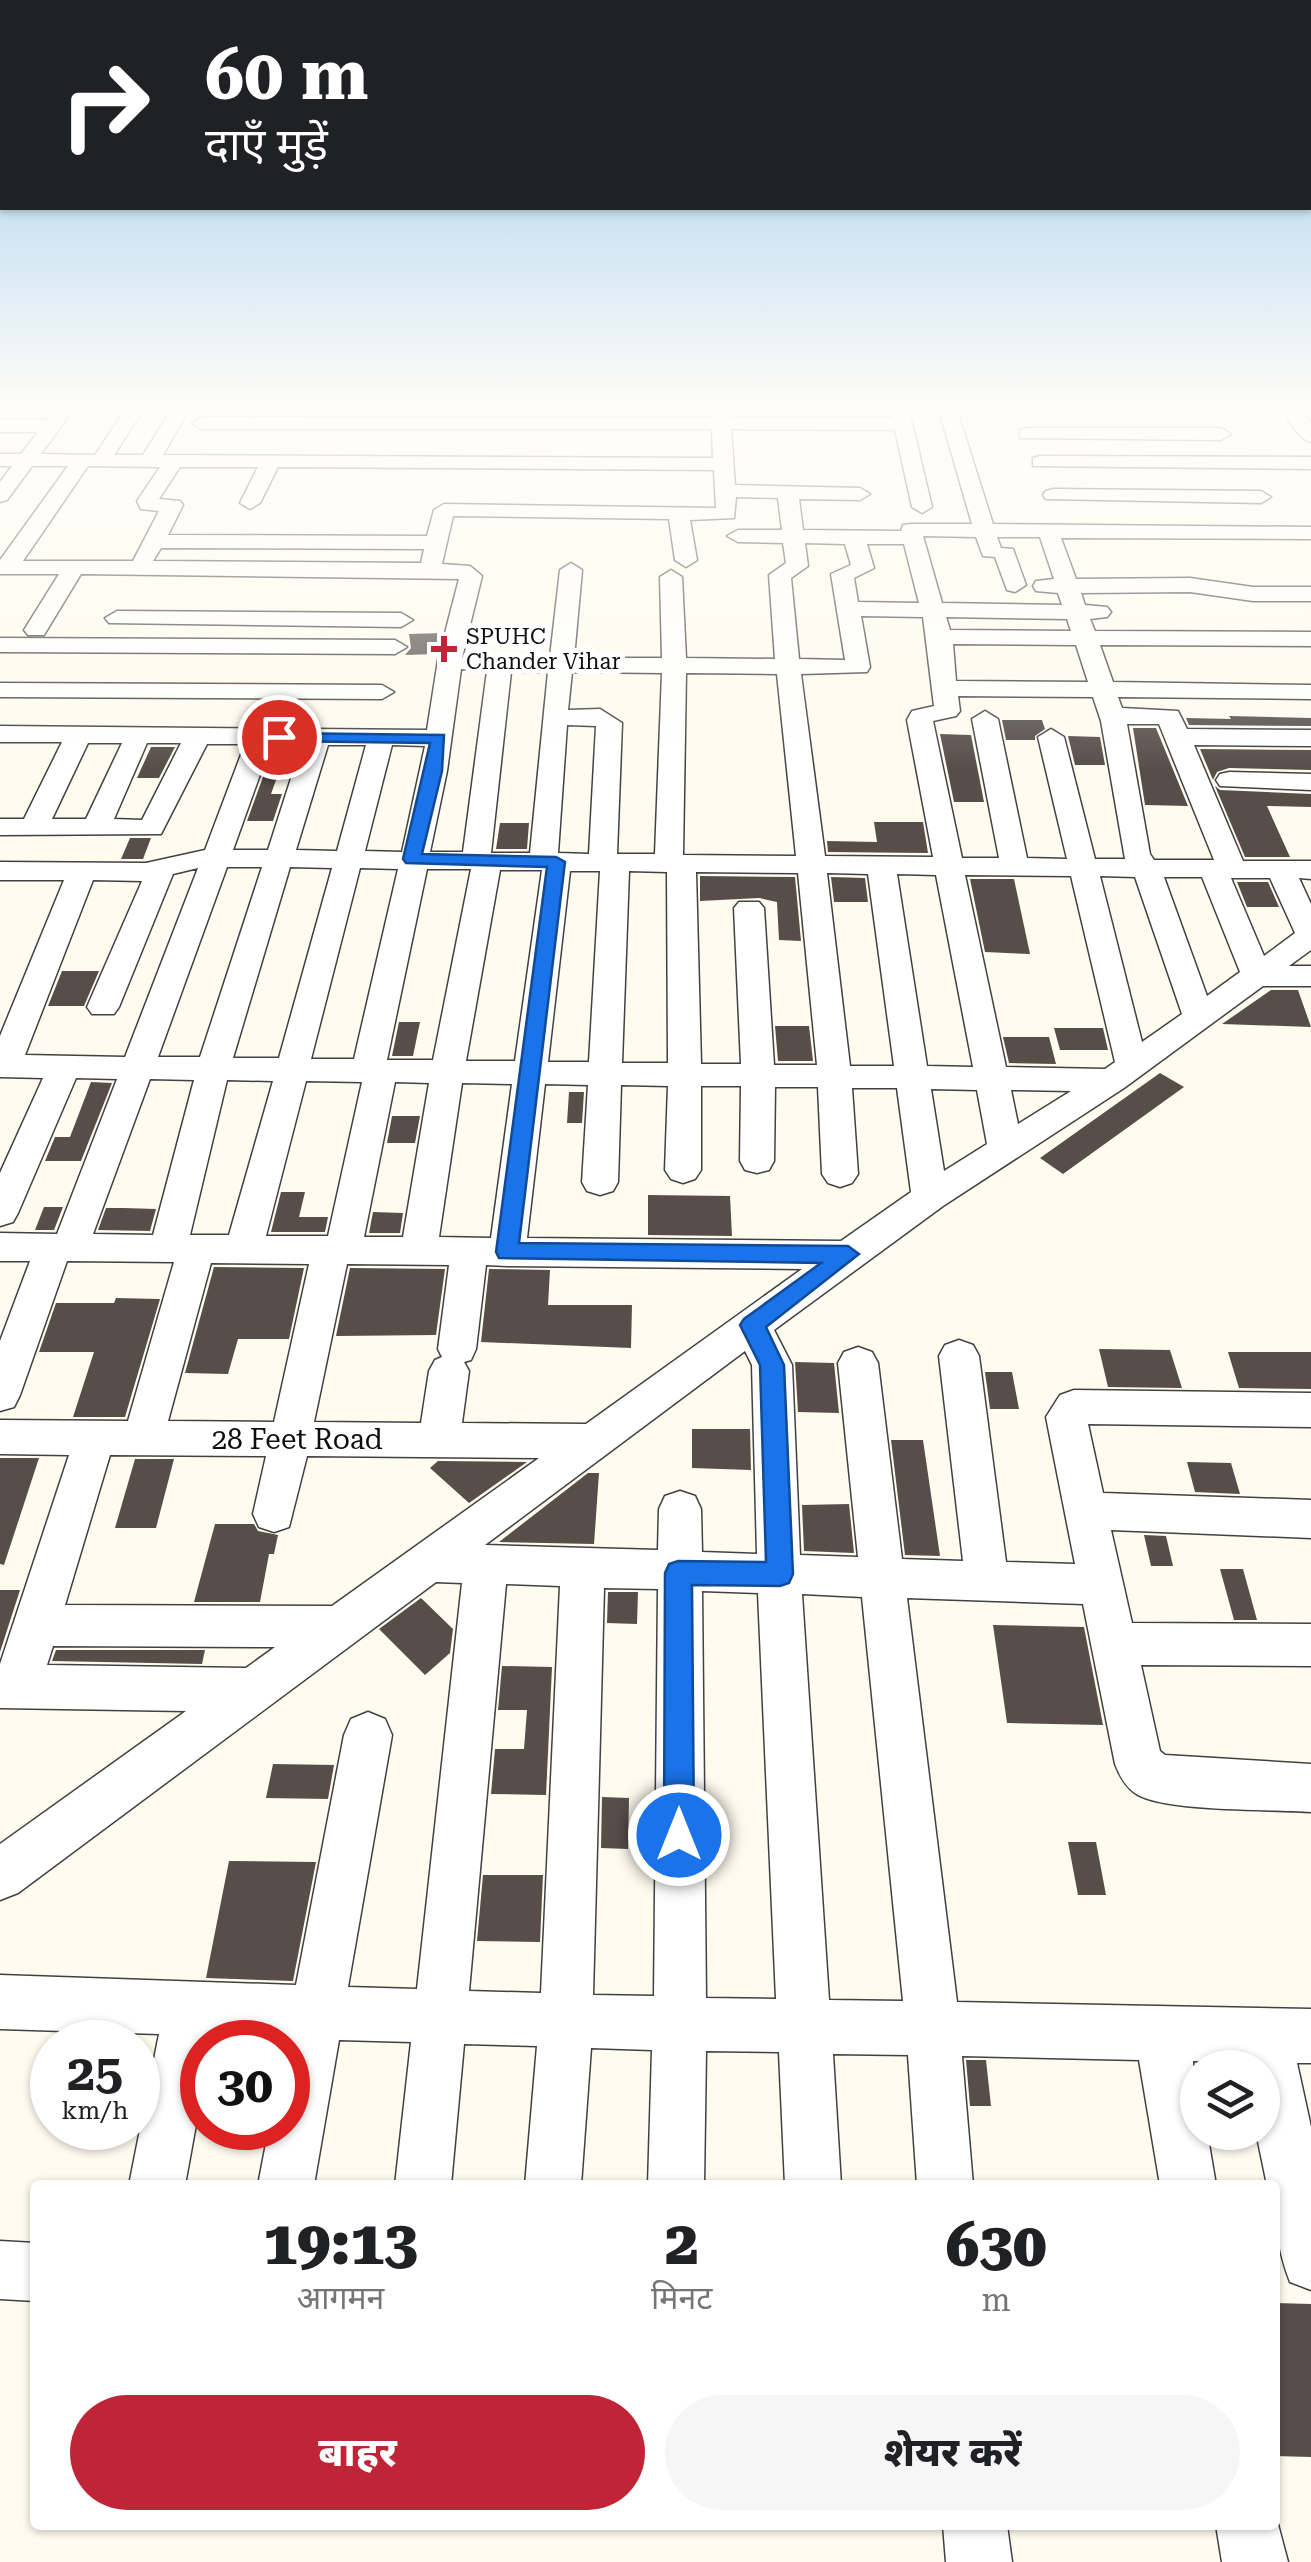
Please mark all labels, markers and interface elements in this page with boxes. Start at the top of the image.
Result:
text: 60 m [205,34,369,116]
icon: right [40,40,170,170]
text: दाएँ मुड़ें [205,118,328,171]
place label: SPUHC Chander Vihar [466,624,620,674]
marker: SPUHC Chander Vihar [431,636,457,662]
pin [237,695,322,780]
icon: arrive [252,710,307,765]
street label: 28 Feet Road [211,1423,383,1456]
position arrow [627,1783,731,1887]
speed limit sign: 30 [180,2020,310,2150]
text: 25 [67,2044,123,2102]
map controls [1180,2050,1280,2150]
button: layers [1180,2050,1280,2150]
text: km/h [62,2096,128,2125]
text: 19:13 [263,2208,418,2279]
text: 2 [665,2208,699,2279]
text: 630 [946,2210,1047,2281]
text: आगमन [297,2279,384,2317]
text: मिनट [651,2279,712,2317]
text: m [982,2281,1011,2319]
button: बाहर [70,2395,645,2510]
button: शेयर करें [665,2395,1240,2510]

